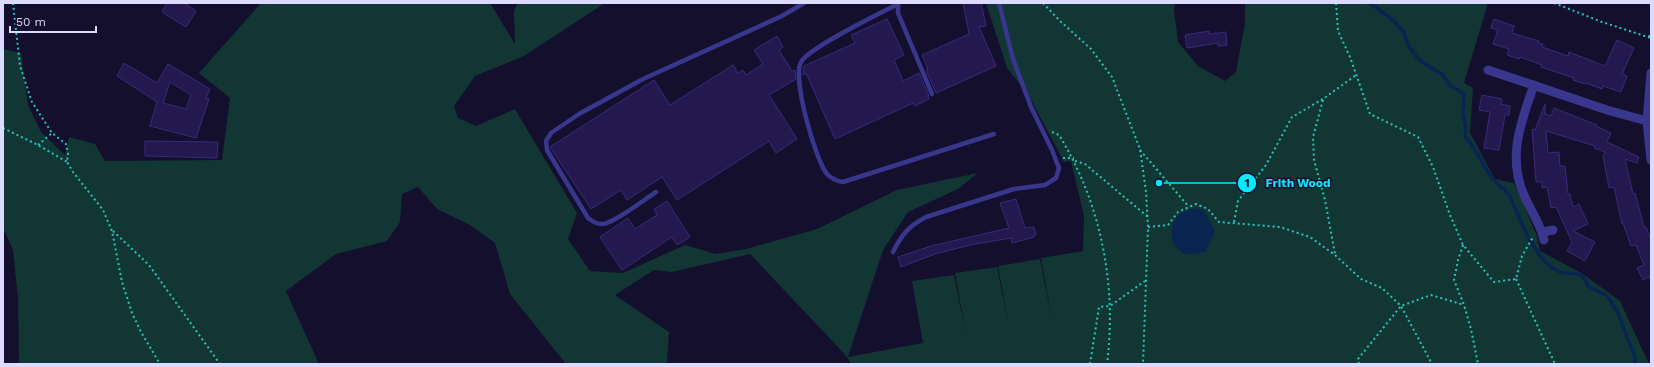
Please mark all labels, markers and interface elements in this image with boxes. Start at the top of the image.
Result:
scale bar [10,8,96,34]
text: 50 m [16,15,46,29]
callout: Frith Wood [1237,171,1339,195]
text: 1 [1244,176,1250,190]
text: Frith Wood [1265,176,1331,190]

